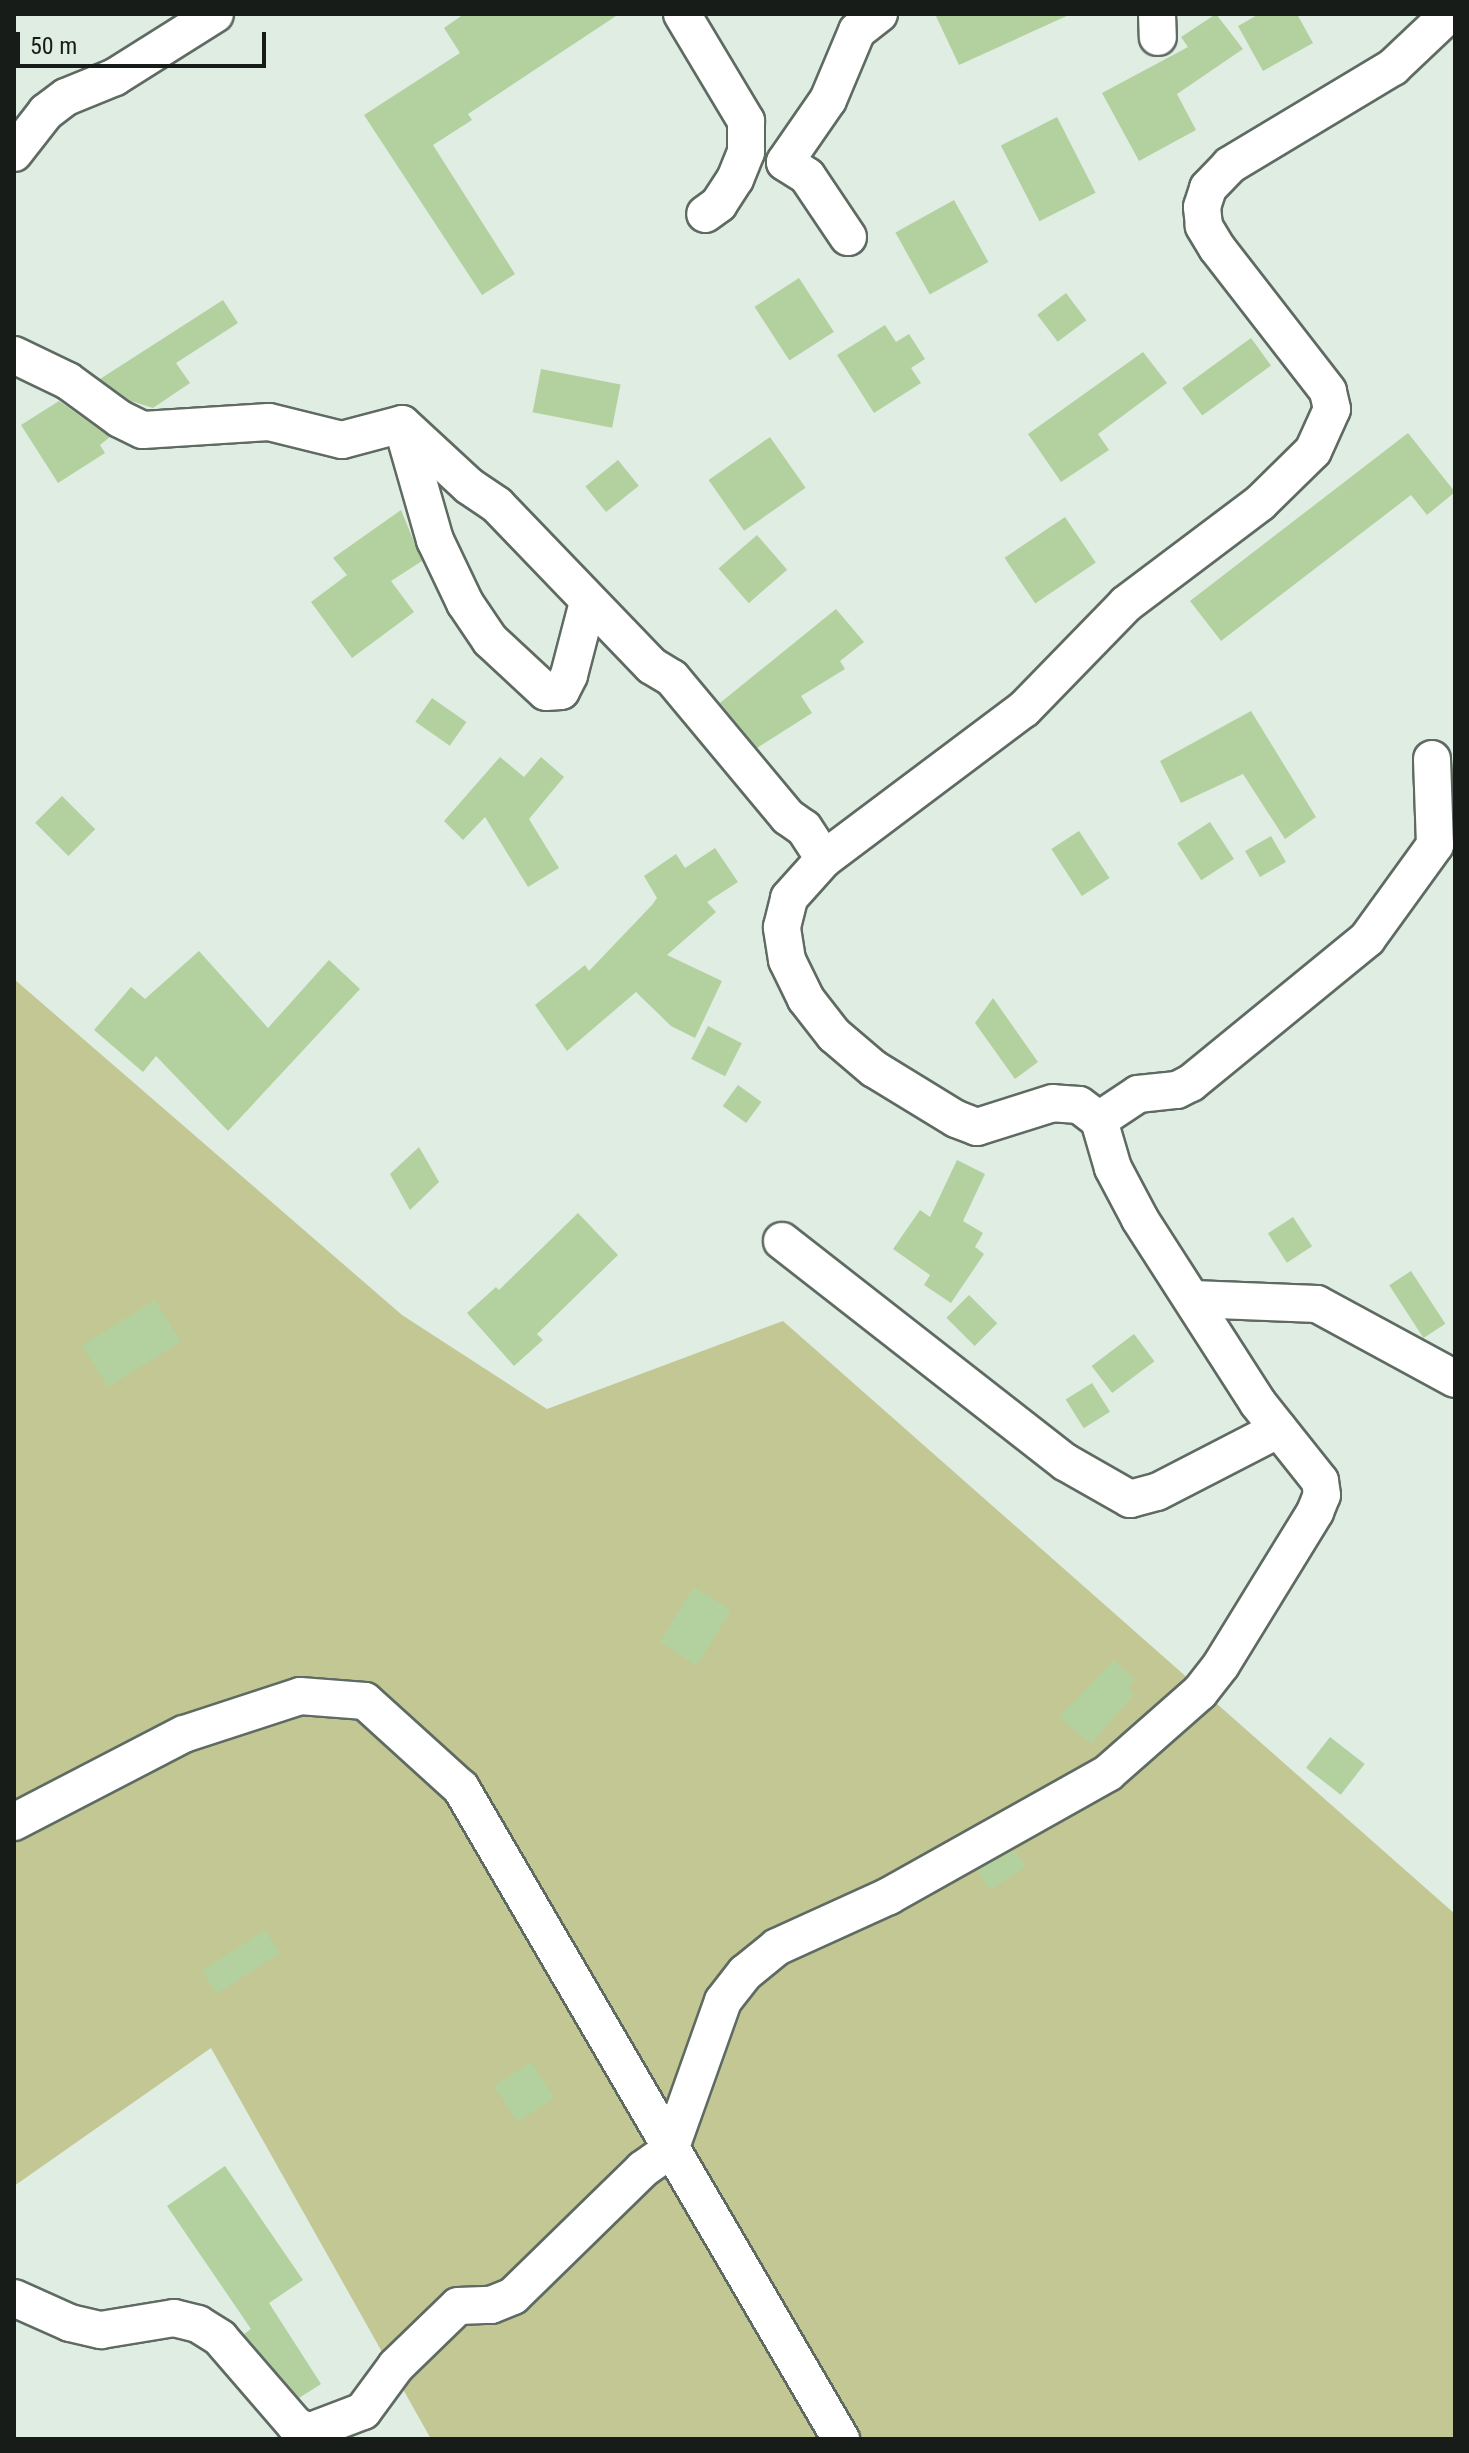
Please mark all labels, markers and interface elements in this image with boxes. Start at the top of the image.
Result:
scale bar [20,16,270,66]
text: 50 m [30,32,77,60]

